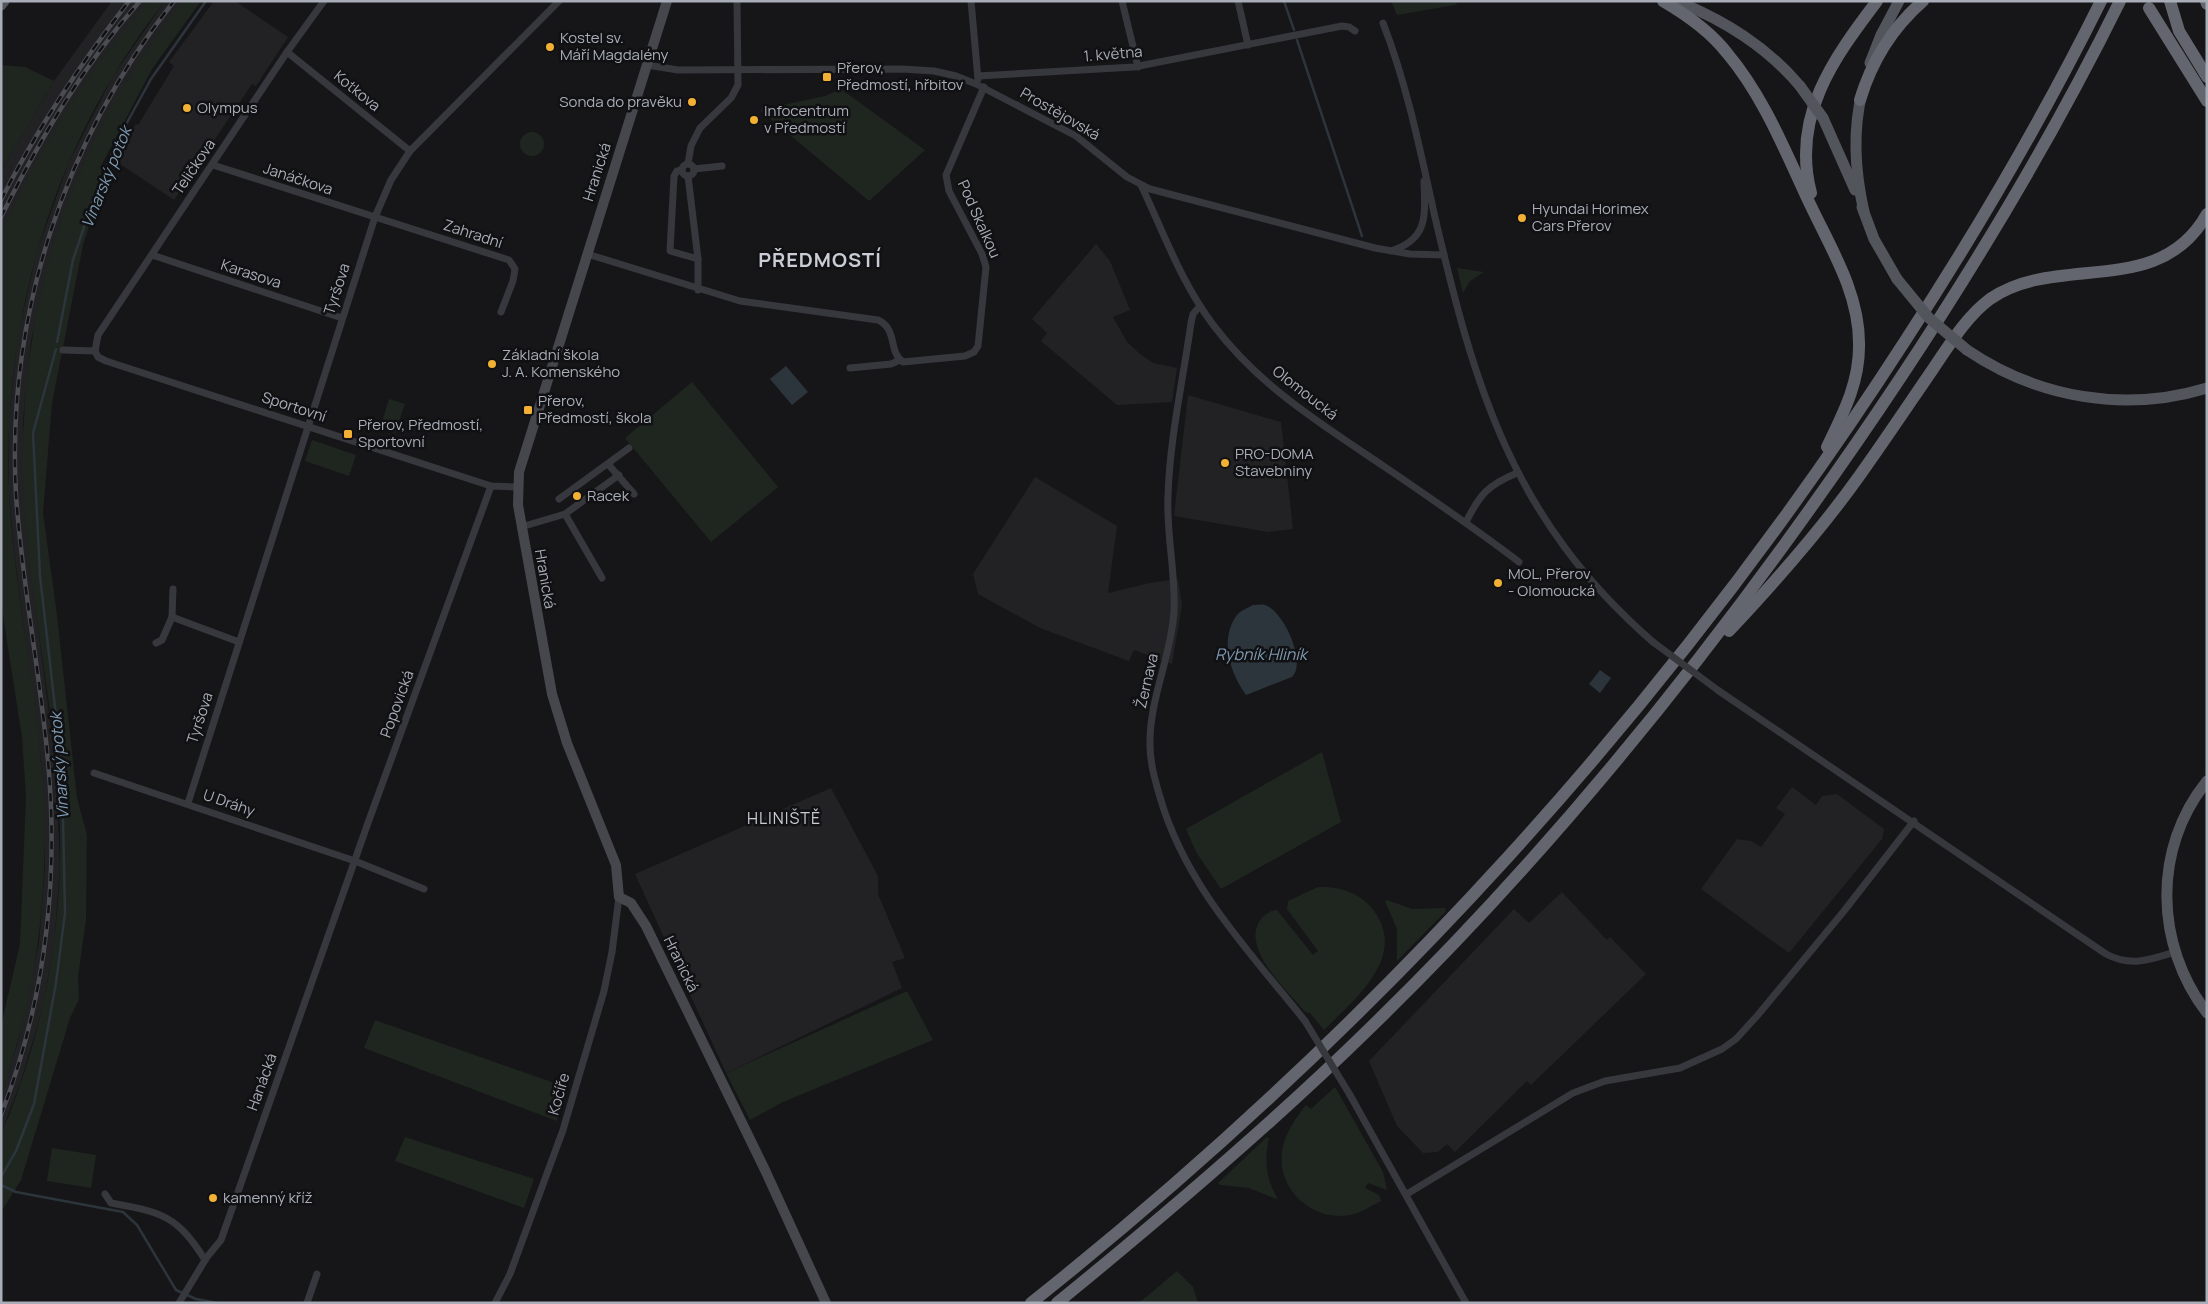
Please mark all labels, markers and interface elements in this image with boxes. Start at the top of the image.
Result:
place label: Kostel sv. Máří Magdalény [560,27,669,65]
street label: 1. května [1083,40,1143,67]
marker: Kostel sv. Máří Magdalény [544,41,556,53]
place label: Přerov, Předmostí, hřbitov [837,57,964,95]
street label: Kotkova [330,65,385,116]
marker: Přerov, Předmostí, hřbitov [821,71,833,83]
street label: Prostějovská [1016,82,1104,145]
place label: Sonda do pravěku [559,91,682,112]
marker: Sonda do pravěku [686,96,698,108]
place label: Olympus [197,97,258,118]
place label: Infocentrum v Předmostí [764,100,849,138]
marker: Olympus [181,102,193,114]
marker: Infocentrum v Předmostí [748,114,760,126]
water label: Vinarský potok [76,121,137,231]
street label: Teličkova [167,135,220,199]
street label: Hranická [577,140,616,204]
street label: Janáčkova [261,157,336,200]
street label: Pod Skalkou [953,176,1006,261]
place label: Hyundai Horimex Cars Přerov [1532,198,1649,236]
marker: Hyundai Horimex Cars Přerov [1516,212,1528,224]
street label: Zahradní [441,214,506,253]
district label: PŘEDMOSTÍ [758,246,882,273]
street label: Karasova [218,254,284,293]
street label: Tyršova [318,260,355,317]
place label: Základní škola J. A. Komenského [502,344,620,382]
marker: Základní škola J. A. Komenského [486,358,498,370]
street label: Olomoucká [1268,360,1342,425]
street label: Sportovní [259,386,330,427]
place label: Přerov, Předmostí, škola [538,390,652,428]
marker: Přerov, Předmostí, škola [522,404,534,416]
place label: Přerov, Předmostí, Sportovní [358,414,483,452]
marker: Přerov, Předmostí, Sportovní [342,428,354,440]
place label: PRO-DOMA Stavebniny [1235,443,1314,481]
marker: PRO-DOMA Stavebniny [1219,457,1231,469]
place label: Racek [587,485,630,506]
marker: Racek [571,490,583,502]
street label: Hranická [530,547,561,610]
place label: MOL, Přerov - Olomoucká [1508,563,1595,601]
marker: MOL, Přerov - Olomoucká [1492,577,1504,589]
water label: Rybník Hliník [1215,643,1309,665]
street label: Žernava [1130,651,1163,710]
street label: Popovická [375,667,418,741]
street label: Tyršova [181,689,218,746]
water label: Vinarský potok [44,710,74,820]
street label: U Dráhy [200,784,258,821]
district label: HLINIŠTĚ [747,807,821,829]
street label: Hranická [659,932,704,995]
street label: Hanácká [241,1050,282,1114]
street label: Kočíře [543,1070,575,1117]
place label: kamenný kříž [223,1187,313,1208]
marker: kamenný kříž [207,1192,219,1204]

